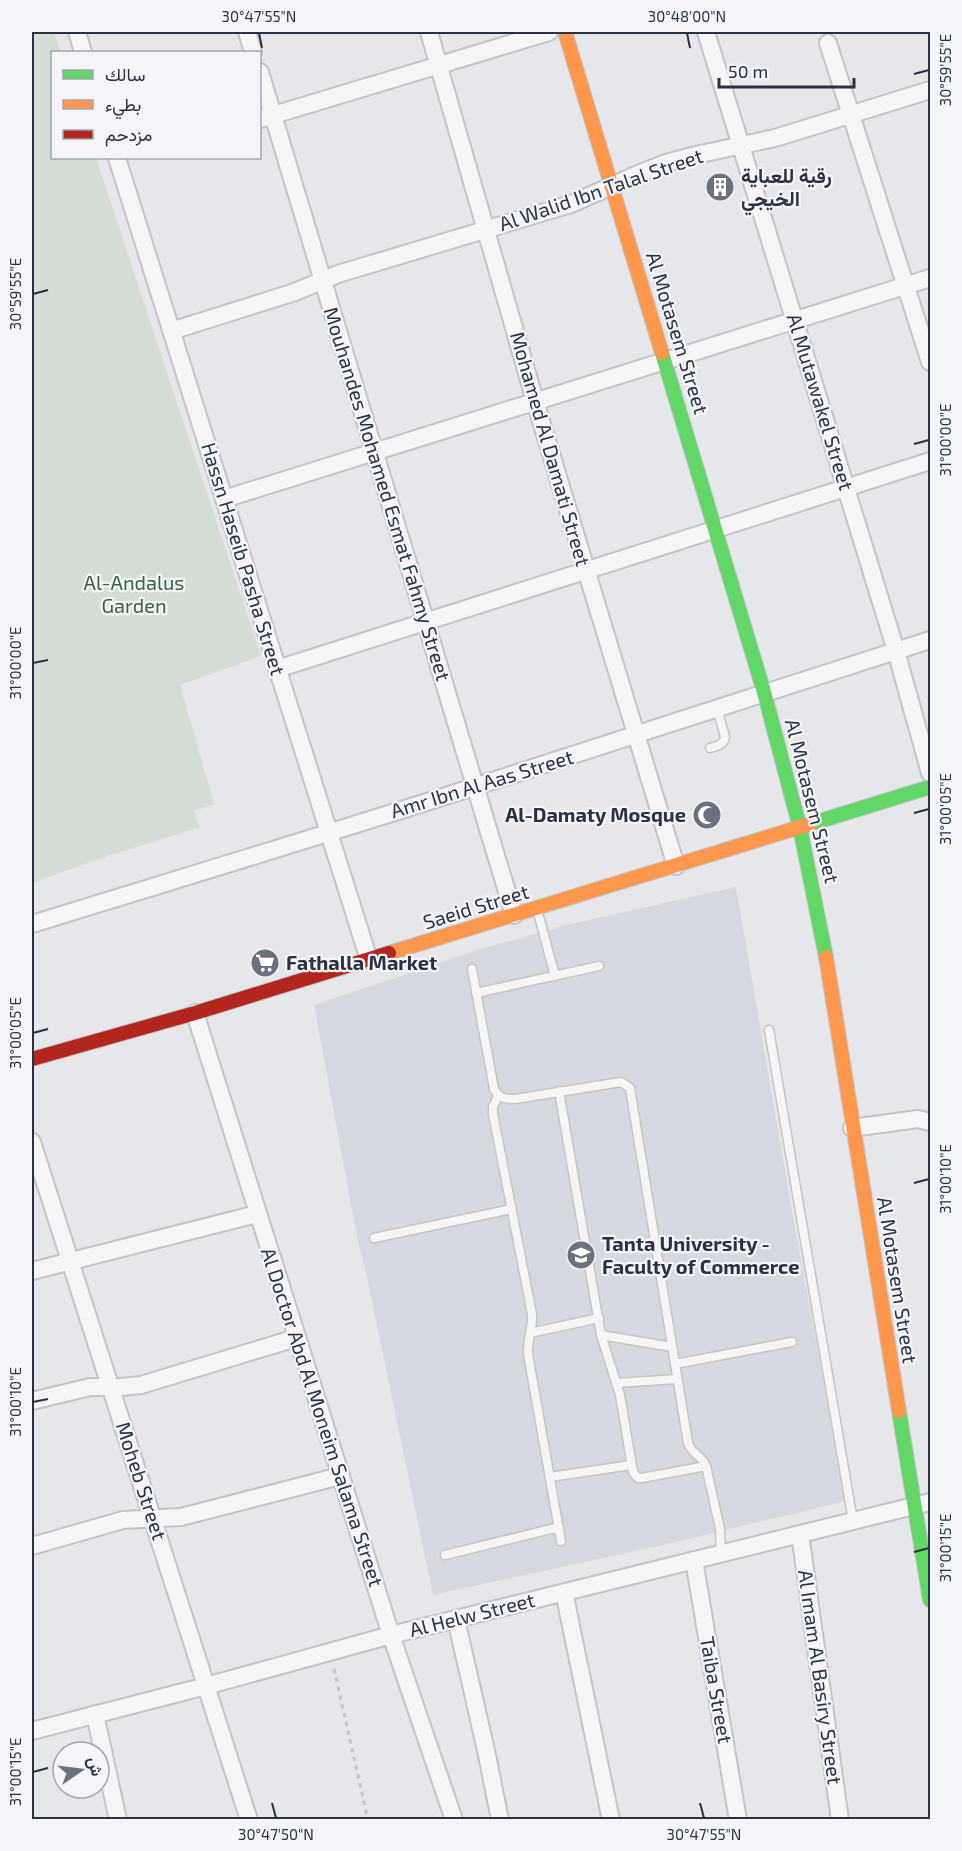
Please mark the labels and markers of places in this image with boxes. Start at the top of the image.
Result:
place label: رقية للعباية الخيجي [741,163,832,216]
building icon: رقية للعباية الخيجي [704,171,736,203]
mosque icon: Al-Damaty Mosque [691,799,723,831]
place label: Al-Damaty Mosque [505,802,686,827]
supermarket icon: Fathalla Market [249,947,281,979]
place label: Fathalla Market [286,950,437,974]
place label: Tanta University - Faculty of Commerce [602,1231,799,1279]
school or university icon: Tanta University - Faculty of Commerce [565,1239,597,1271]

